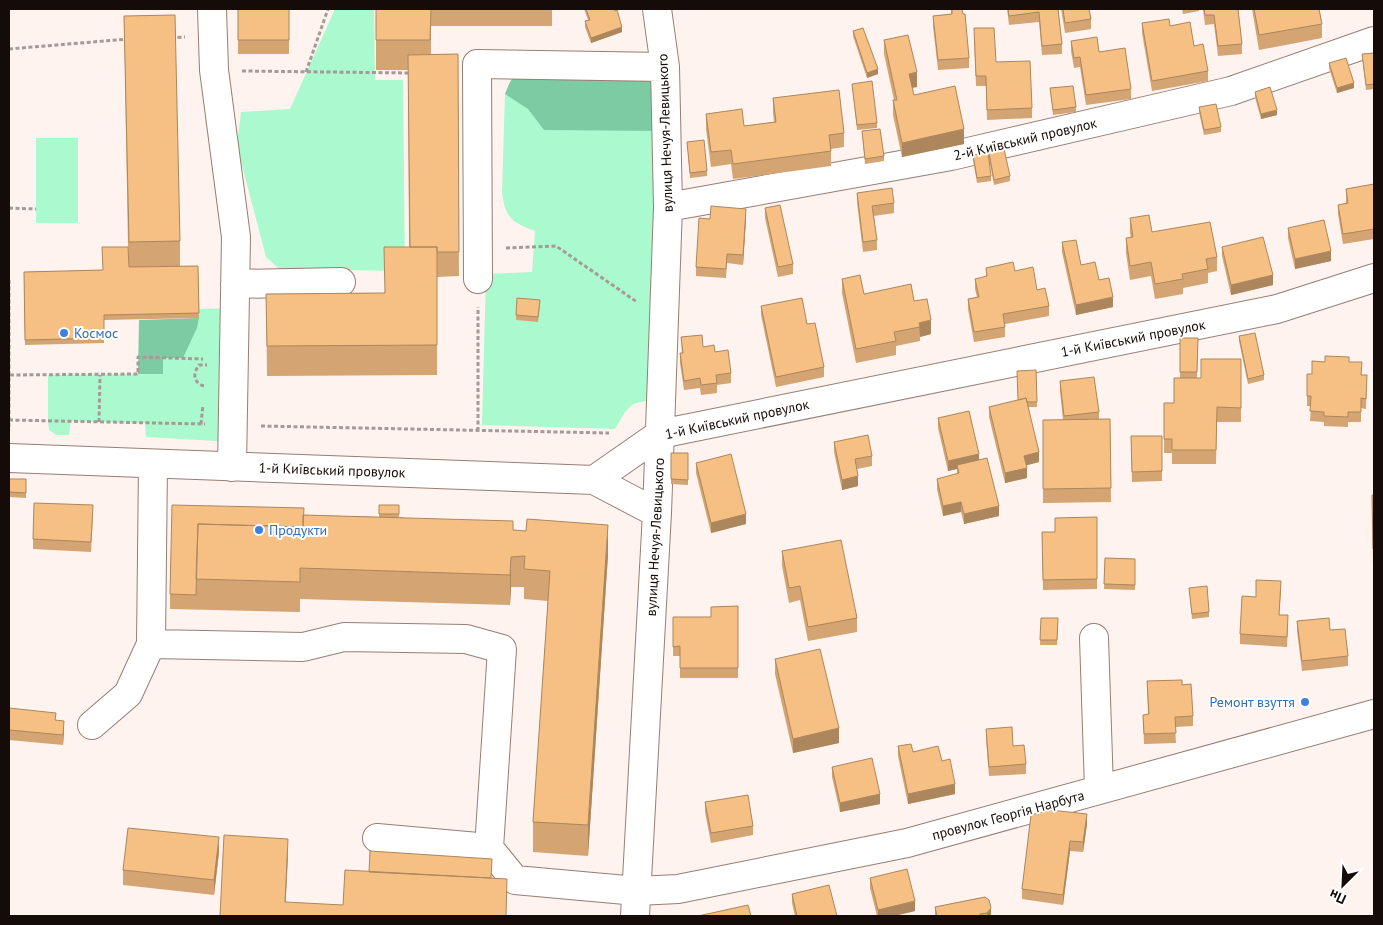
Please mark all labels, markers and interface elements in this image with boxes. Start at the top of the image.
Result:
street label: вулиця Нечуя-Левицького [653,53,677,213]
street label: 2-й Київський провулок [951,114,1099,164]
street label: 1-й Київський провулок [1059,315,1207,361]
place label: Космос [74,324,118,342]
marker: Космос [58,327,70,339]
street label: 1-й Київський провулок [663,395,811,443]
street label: вулиця Нечуя-Левицького [642,457,668,617]
street label: 1-й Київський провулок [258,458,406,482]
place label: Продукти [269,521,327,539]
marker: Продукти [253,524,265,536]
place label: Ремонт взуття [1210,693,1295,711]
marker: Ремонт взуття [1299,696,1311,708]
street label: провулок Георгія Нарбута [930,786,1086,844]
north arrow [1318,860,1368,910]
text: Пн [1327,885,1349,908]

